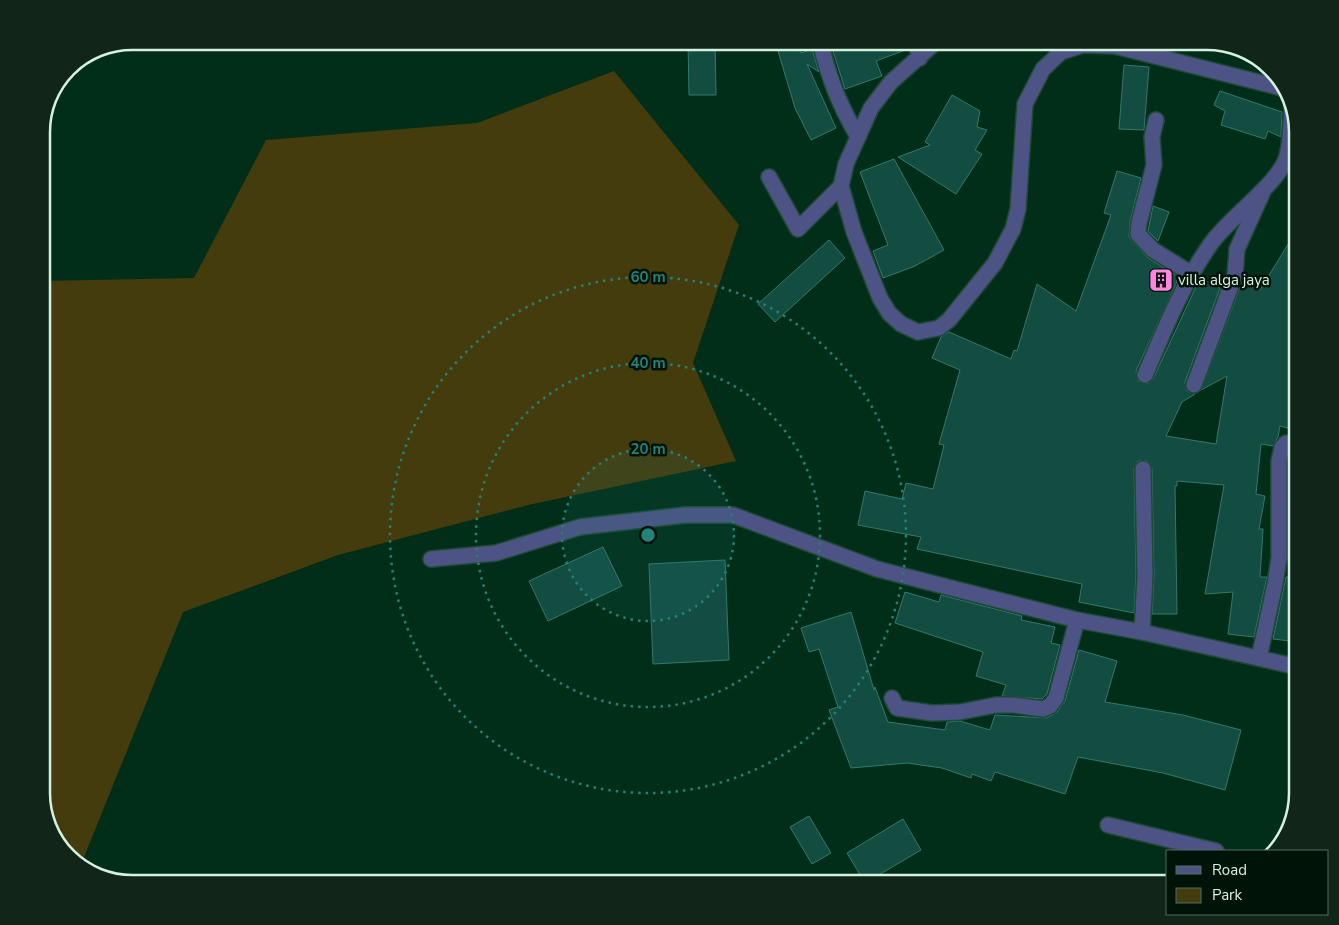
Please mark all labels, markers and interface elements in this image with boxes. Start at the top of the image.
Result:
text: 60 m [630,267,666,287]
building icon: villa alga jaya [1148,267,1174,293]
place label: villa alga jaya [1178,270,1270,290]
text: 40 m [630,353,666,373]
text: 20 m [630,439,666,459]
centre of rings [639,526,657,544]
legend [1166,850,1329,915]
text: Road [1212,860,1247,880]
text: Park [1212,885,1242,905]

